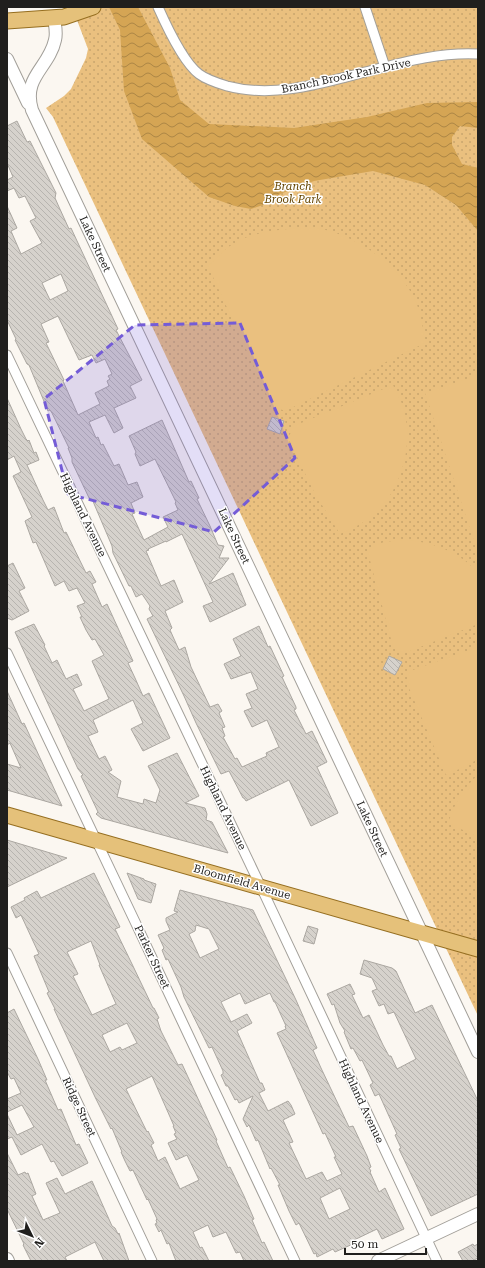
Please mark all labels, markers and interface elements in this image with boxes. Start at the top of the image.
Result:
street label: Branch Brook Park Drive [280,56,412,96]
park label: Branch Brook Park [263,180,322,206]
street label: Lake Street [76,214,114,274]
street label: Highland Avenue [57,471,109,559]
street label: Lake Street [215,506,253,566]
street label: Highland Avenue [197,764,249,852]
street label: Lake Street [353,799,391,859]
street label: Bloomfield Avenue [192,862,292,902]
street label: Parker Street [132,923,172,991]
street label: Highland Avenue [336,1057,386,1145]
street label: Ridge Street [59,1075,99,1139]
north arrow [12,1216,52,1256]
scale bar [345,1230,426,1256]
text: N [31,1235,47,1250]
text: 50 m [351,1237,378,1251]

